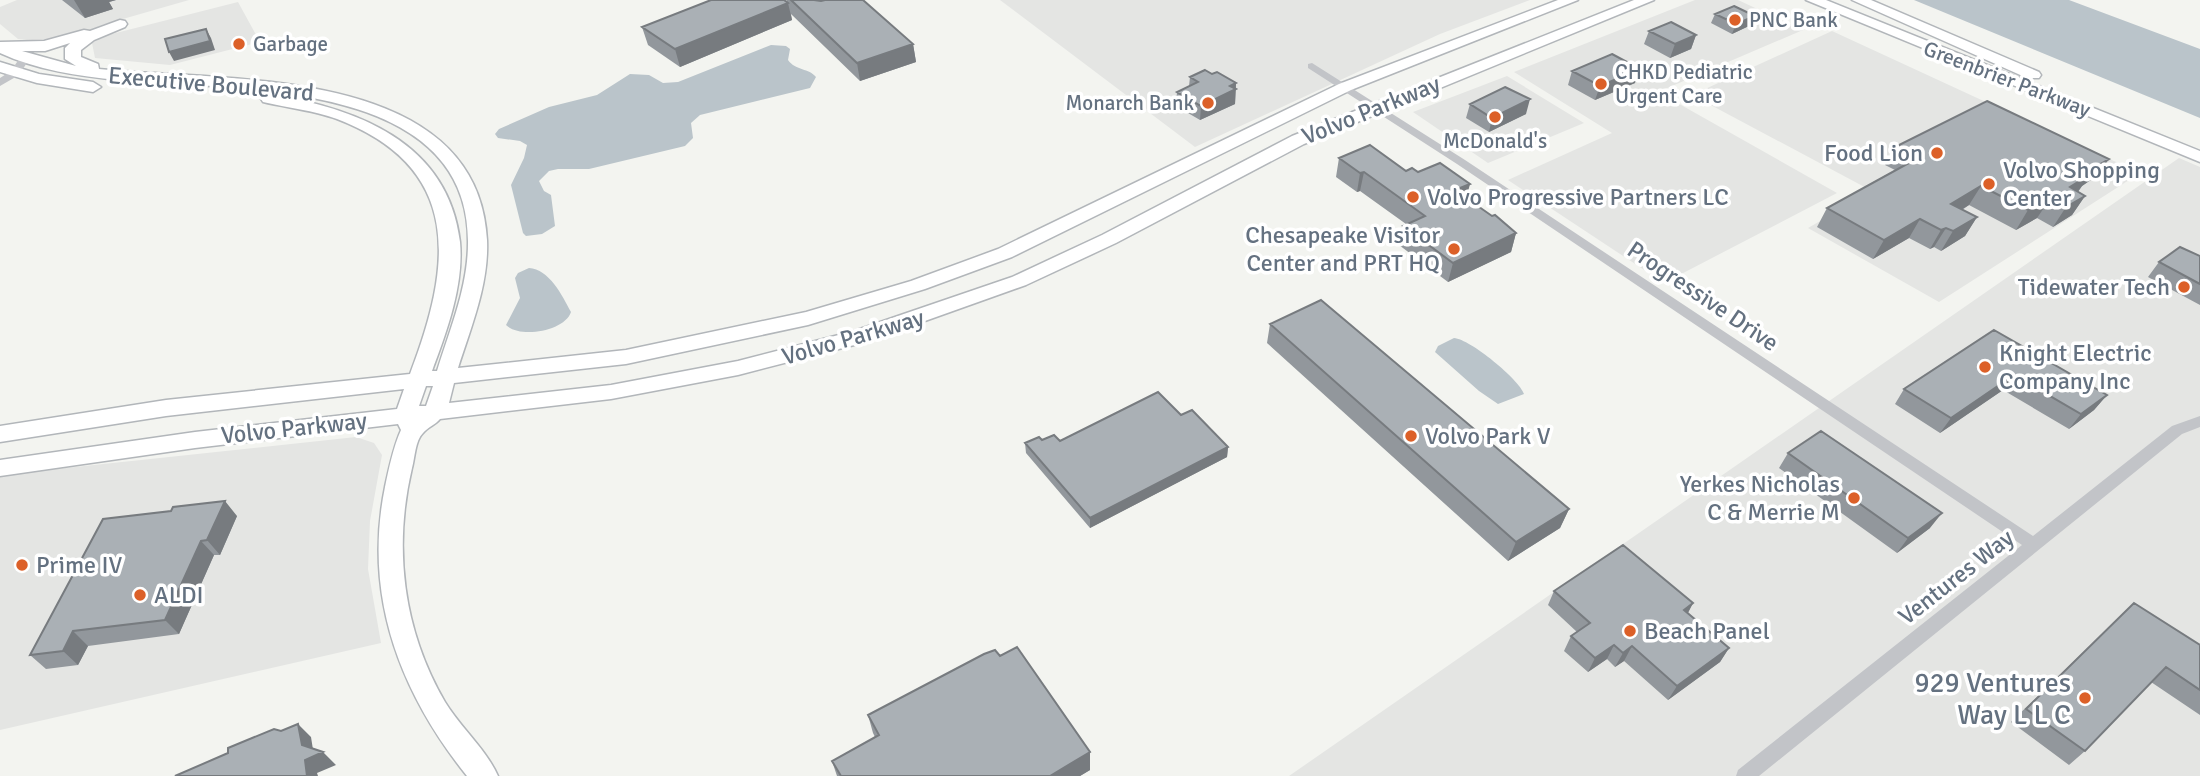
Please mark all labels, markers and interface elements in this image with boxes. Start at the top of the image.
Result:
place label: PNC Bank [1749,7,1838,33]
marker: PNC Bank [1727,12,1743,28]
place label: Garbage [253,31,328,57]
street label: Greenbrier Parkway [1920,35,2094,123]
marker: Garbage [231,36,247,52]
place label: CHKD Pediatric Urgent Care [1615,59,1753,109]
street label: Executive Boulevard [107,60,315,108]
street label: Volvo Parkway [1297,69,1445,151]
marker: CHKD Pediatric Urgent Care [1593,76,1609,92]
place label: Monarch Bank [1065,90,1194,116]
marker: Monarch Bank [1200,95,1216,111]
marker: McDonald's [1487,109,1503,125]
place label: McDonald's [1443,128,1547,154]
place label: Food Lion [1824,138,1923,168]
marker: Food Lion [1929,145,1945,161]
place label: Volvo Shopping Center [2003,155,2160,213]
marker: Volvo Shopping Center [1981,176,1997,192]
place label: Volvo Progressive Partners LC [1427,182,1729,212]
marker: Volvo Progressive Partners LC [1405,189,1421,205]
place label: Chesapeake Visitor Center and PRT HQ [1245,220,1440,278]
street label: Progressive Drive [1622,234,1784,358]
marker: Chesapeake Visitor Center and PRT HQ [1446,241,1462,257]
place label: Tidewater Tech [2018,272,2170,302]
marker: Tidewater Tech [2176,279,2192,295]
street label: Volvo Parkway [778,302,928,372]
place label: Knight Electric Company Inc [1999,338,2152,396]
marker: Knight Electric Company Inc [1977,359,1993,375]
street label: Volvo Parkway [220,405,368,451]
place label: Volvo Park V [1425,421,1551,451]
marker: Volvo Park V [1403,428,1419,444]
place label: Yerkes Nicholas C & Merrie M [1680,469,1840,527]
marker: Yerkes Nicholas C & Merrie M [1846,490,1862,506]
street label: Ventures Way [1892,523,2020,631]
place label: Prime IV [36,550,122,580]
marker: Prime IV [14,557,30,573]
place label: ALDI [154,580,204,610]
marker: ALDI [132,587,148,603]
place label: Beach Panel [1644,616,1770,646]
marker: Beach Panel [1622,623,1638,639]
place label: 929 Ventures Way L L C [1914,666,2071,732]
marker: 929 Ventures Way L L C [2077,690,2093,706]

